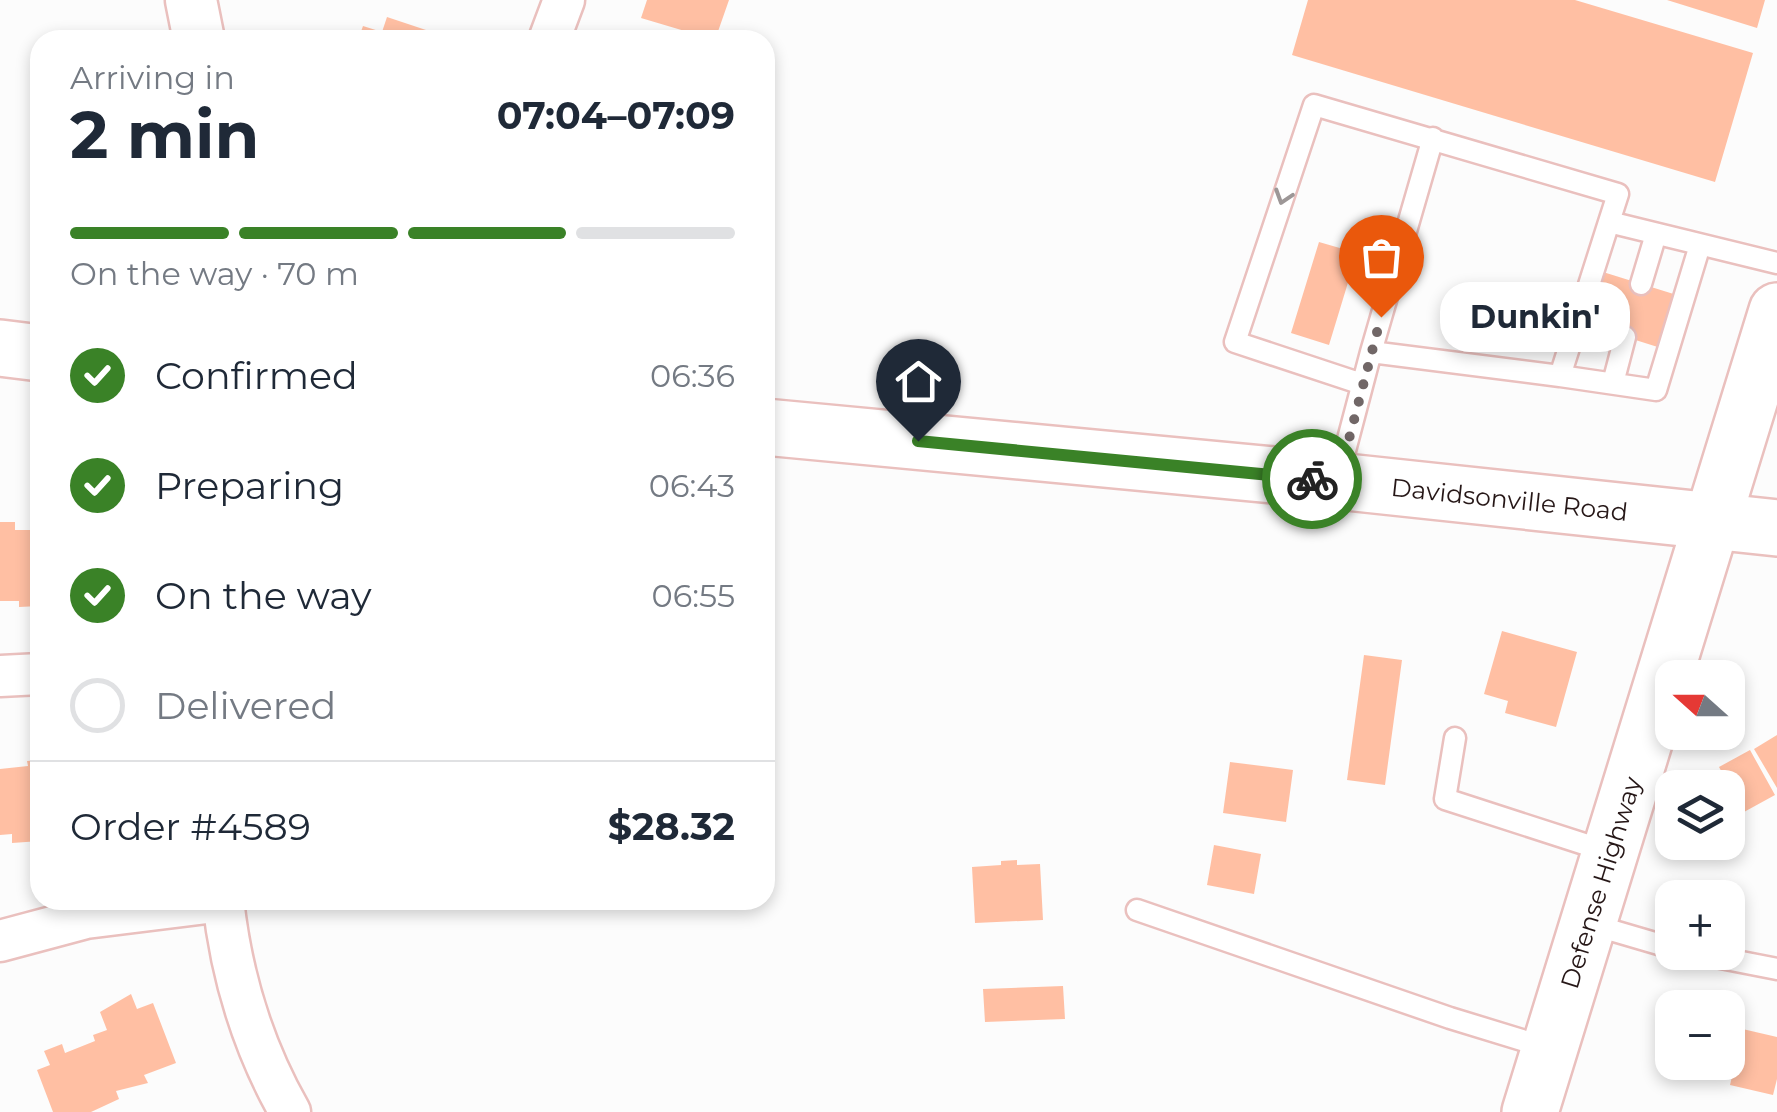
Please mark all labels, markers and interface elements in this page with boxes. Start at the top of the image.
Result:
text: Arriving in [70,58,235,97]
text: 07:04–07:09 [497,92,735,139]
text: 2 min [70,95,259,174]
one-way arrow [1275,188,1295,205]
pin [1339,215,1424,318]
icon: bag [1354,230,1409,285]
text: On the way · 70 m [70,254,359,293]
callout: Dunkin' [1441,282,1631,352]
text: Dunkin' [1470,297,1600,336]
pin [876,339,961,442]
icon: check [70,348,125,403]
text: Confirmed [155,352,358,399]
icon: home [891,354,946,409]
text: 06:36 [650,356,735,395]
courier [1262,429,1362,529]
icon: bike [1285,452,1340,507]
icon: check [70,458,125,513]
text: Preparing [155,462,344,509]
text: 06:43 [649,466,735,505]
street label: Davidsonville Road [1390,472,1629,527]
icon: check [70,568,125,623]
text: On the way [155,572,372,619]
text: 06:55 [651,576,735,615]
north arrow [1655,660,1745,750]
map controls [1655,660,1745,1080]
text: Delivered [155,682,336,729]
button: layers [1655,770,1745,860]
street label: Defense Highway [1554,773,1648,992]
text: Order #4589 [70,803,311,850]
text: $28.32 [608,803,735,850]
button: + [1655,880,1745,970]
button: − [1655,990,1745,1080]

